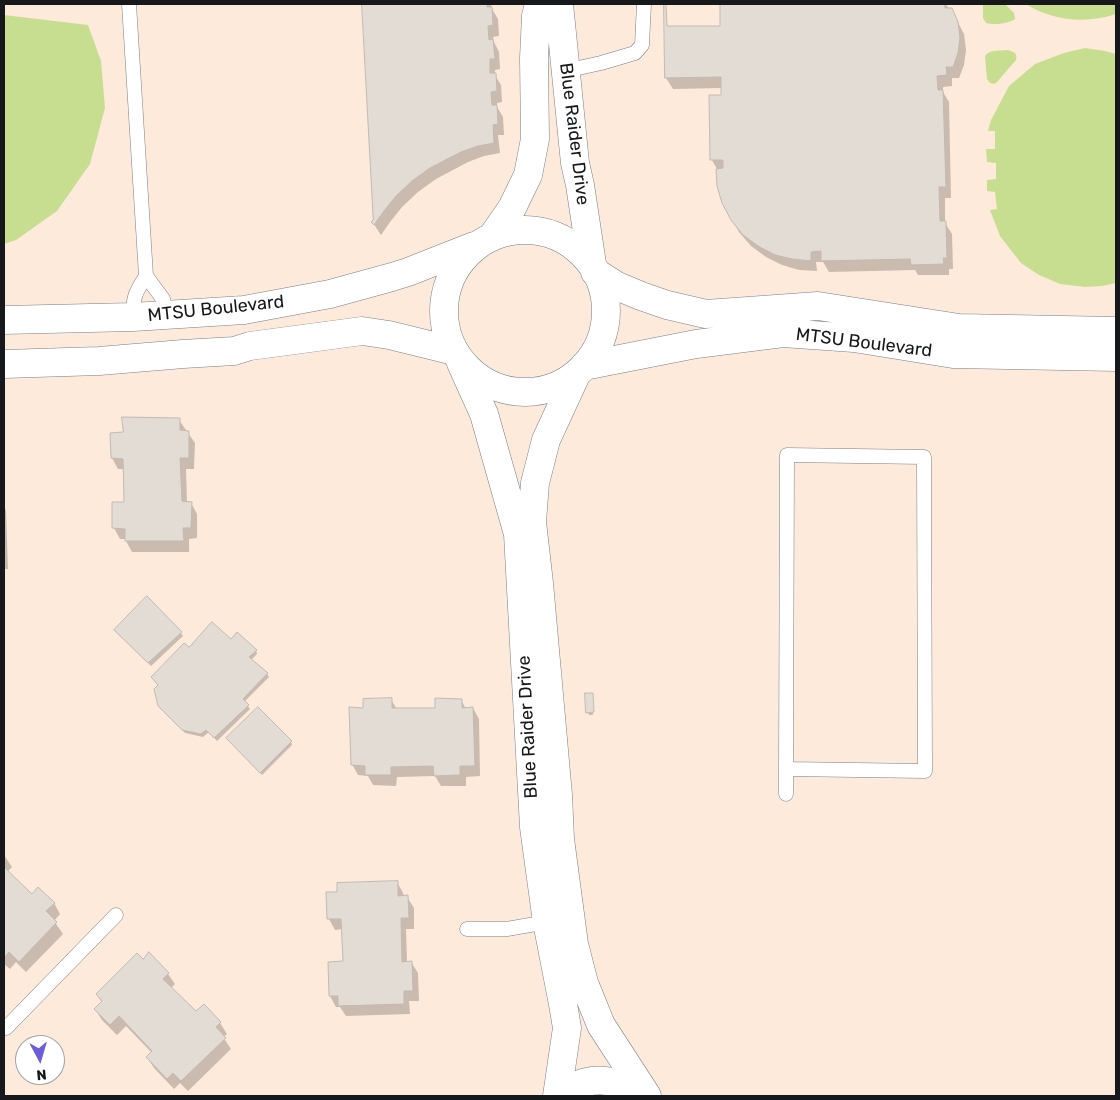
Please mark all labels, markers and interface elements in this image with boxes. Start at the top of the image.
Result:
street label: Blue Raider Drive [555,62,593,206]
street label: MTSU Boulevard [147,291,285,327]
street label: MTSU Boulevard [795,324,933,362]
street label: Blue Raider Drive [513,655,543,799]
north arrow [15,1035,65,1085]
text: N [36,1065,47,1083]

